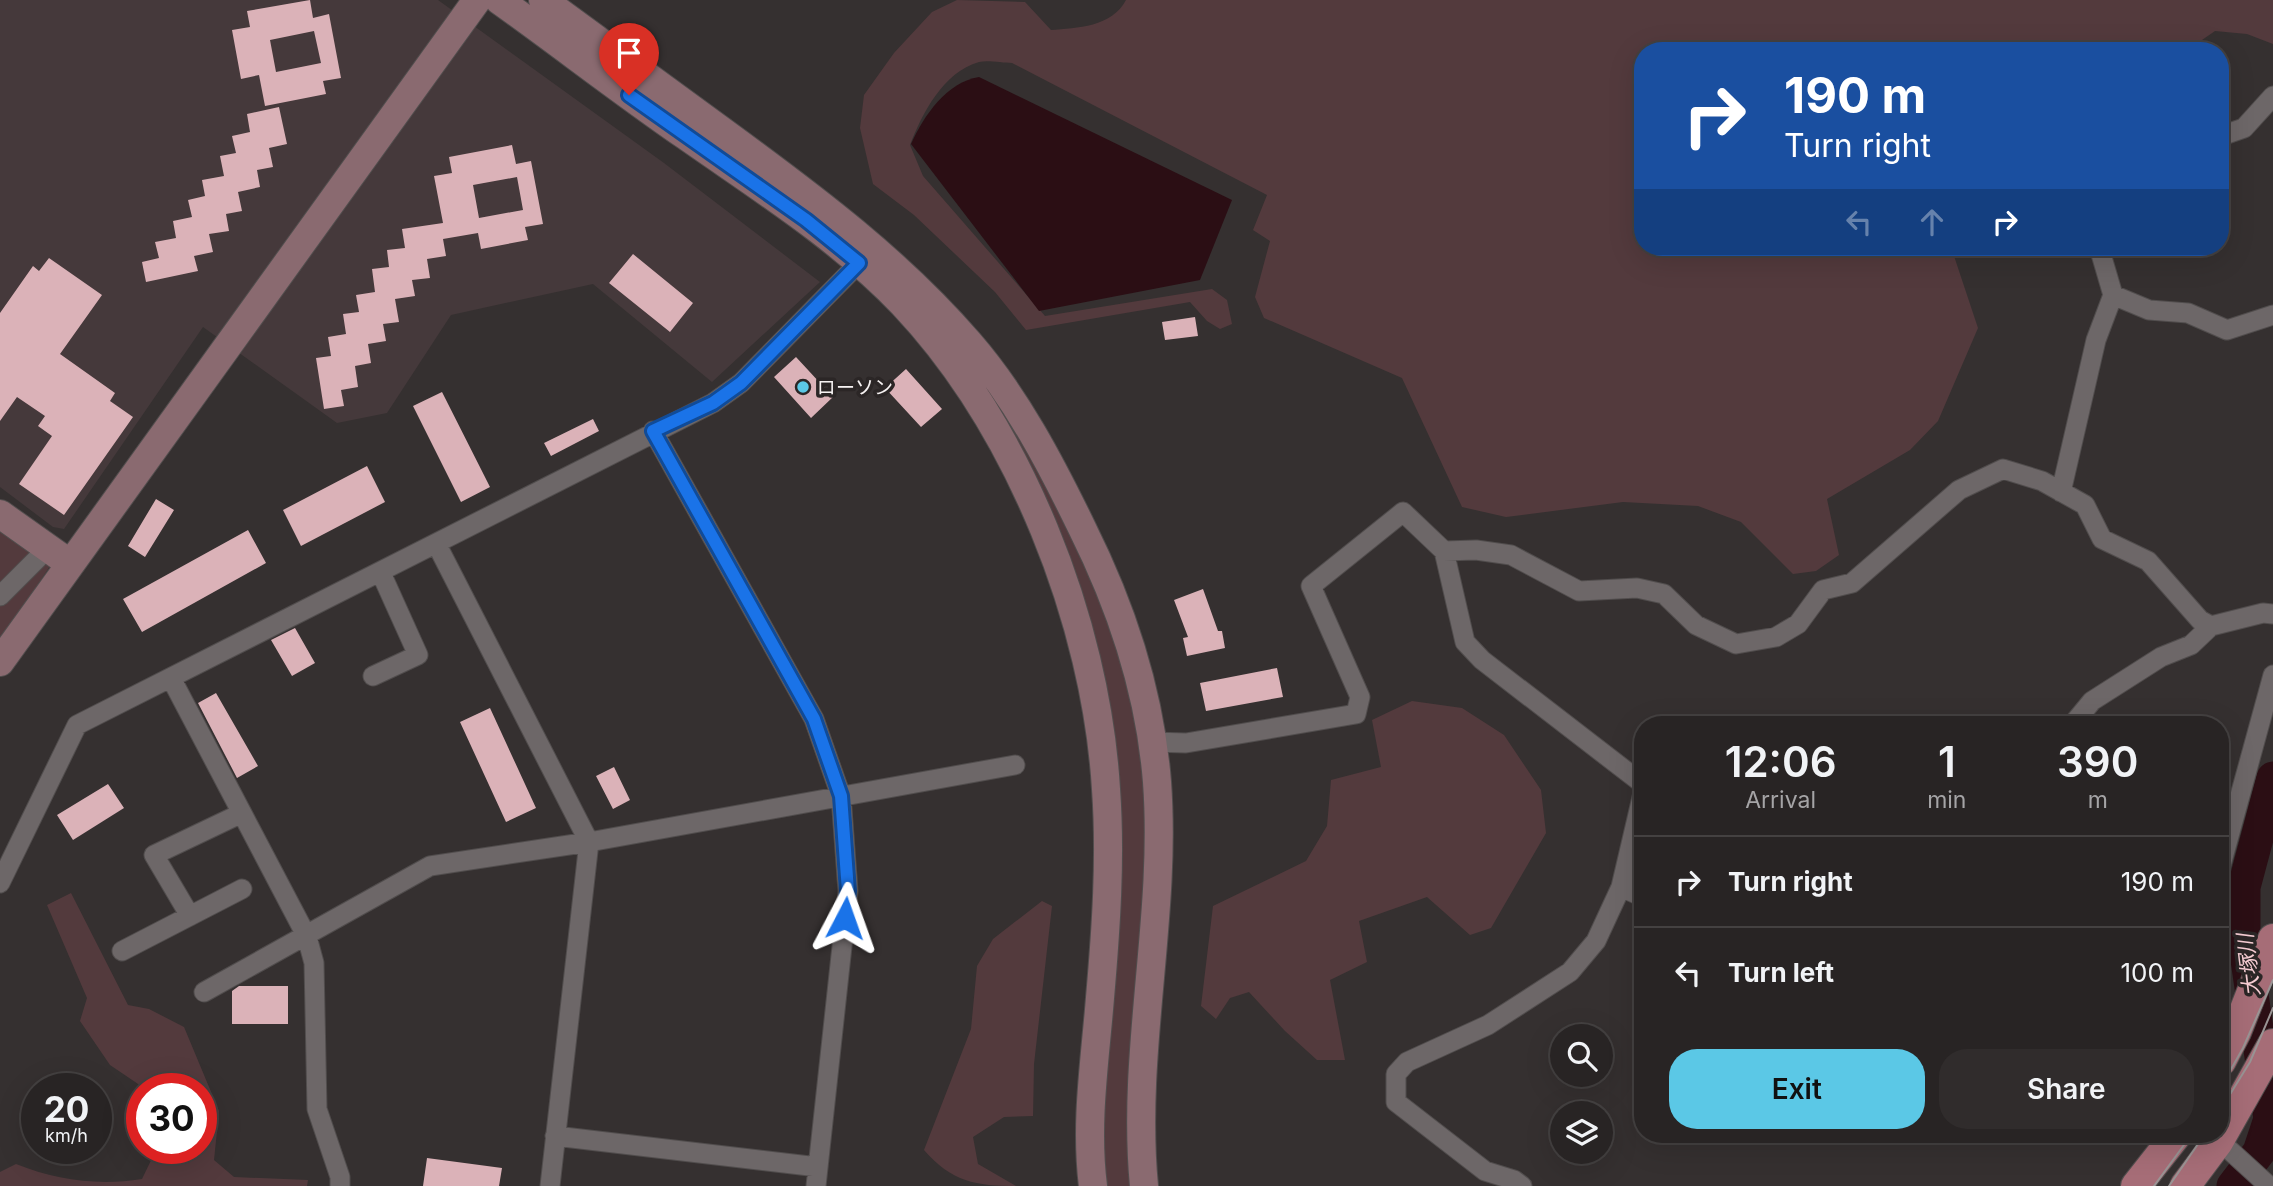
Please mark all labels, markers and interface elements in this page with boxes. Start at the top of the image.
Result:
pin [599,23,659,95]
icon: arrive [610,34,648,72]
text: 190 m [1784,66,1926,125]
icon: right [1669,70,1760,161]
text: Turn right [1784,126,1931,165]
icon: left [1840,203,1878,241]
icon: ahead [1913,203,1951,241]
icon: right [1986,203,2024,241]
place label: ローソン [817,376,893,399]
marker: ローソン [795,379,811,395]
text: 12:06 [1725,736,1837,787]
text: 1 [1938,736,1956,787]
text: 390 [2057,736,2138,787]
text: Arrival [1745,786,1816,814]
text: min [1927,786,1966,814]
text: m [2088,786,2108,814]
icon: right [1669,863,1707,901]
text: Turn right [1728,866,1853,897]
text: 190 m [2121,866,2194,897]
position arrow [808,881,882,955]
water label: 大塚川 [2232,930,2265,998]
icon: left [1669,954,1707,992]
text: Turn left [1728,957,1834,988]
text: 100 m [2121,957,2194,988]
map controls [1550,1024,1613,1164]
button: search [1550,1024,1613,1087]
button: Exit [1669,1049,1925,1129]
button: Share [1939,1049,2194,1129]
speed limit sign: 30 [126,1073,217,1164]
text: 20 [44,1088,89,1130]
button: layers [1550,1101,1613,1164]
text: km/h [45,1125,88,1146]

